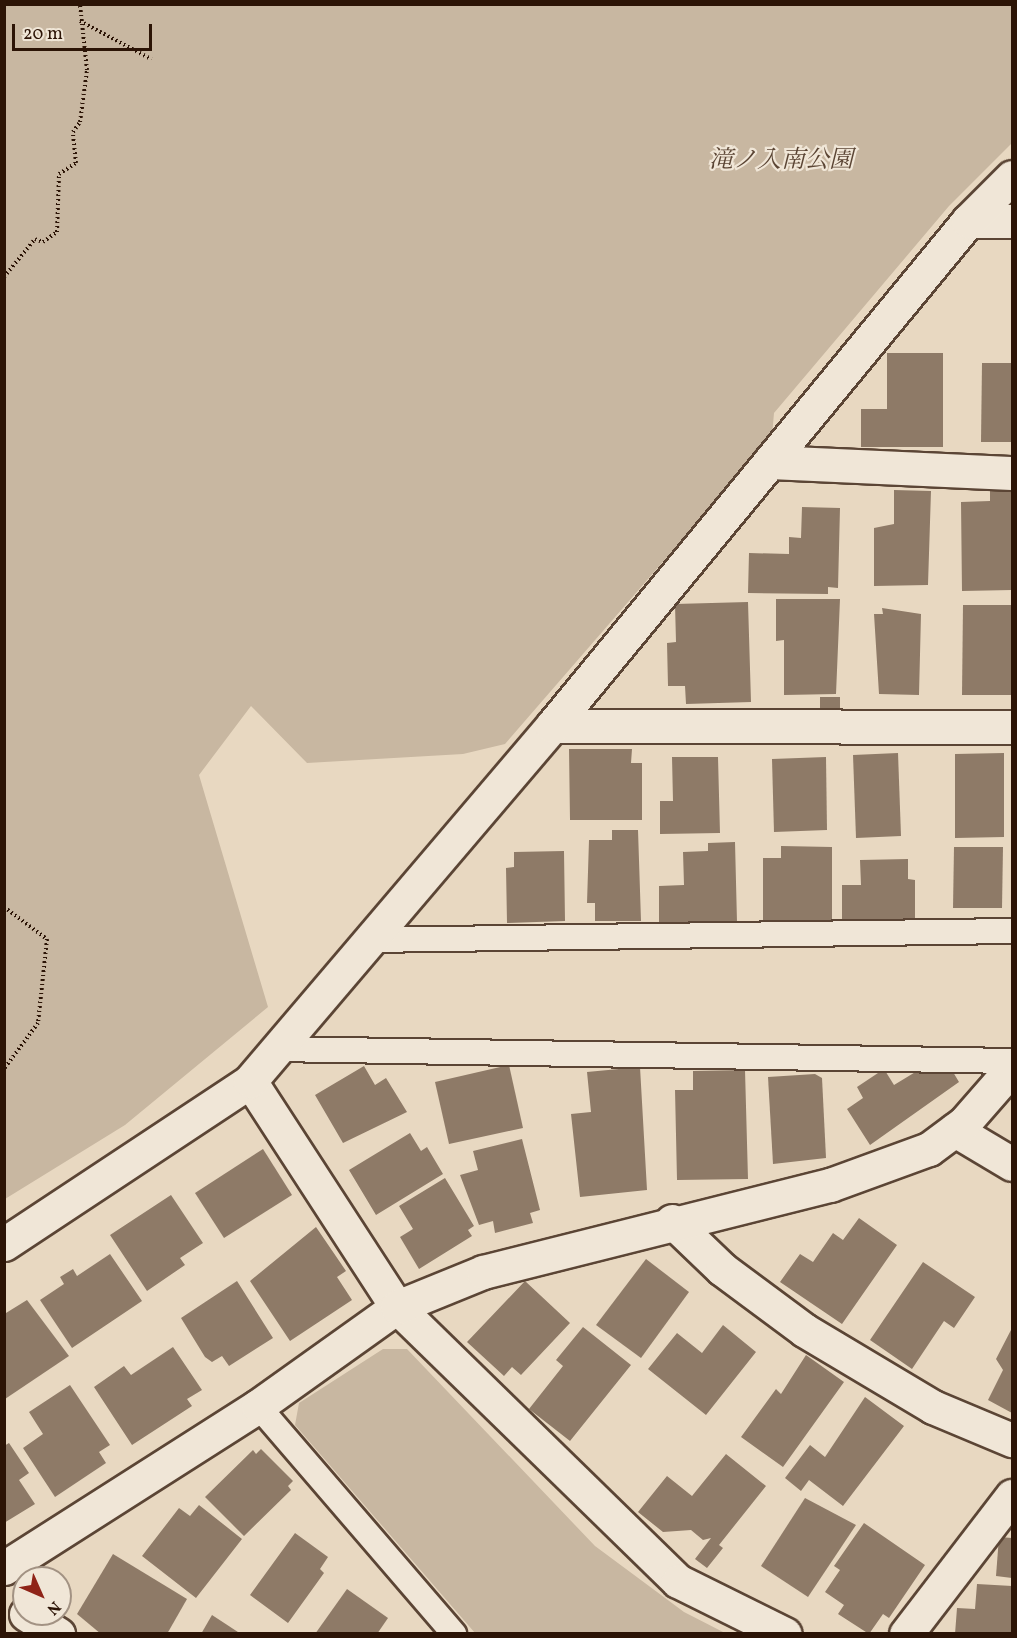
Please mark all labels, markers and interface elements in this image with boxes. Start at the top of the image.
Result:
scale bar [15,12,154,50]
text: 20 m [23,22,63,47]
park label: 滝ノ入南公園 [709,148,853,176]
north arrow [12,1566,72,1626]
text: N [41,1595,65,1619]

